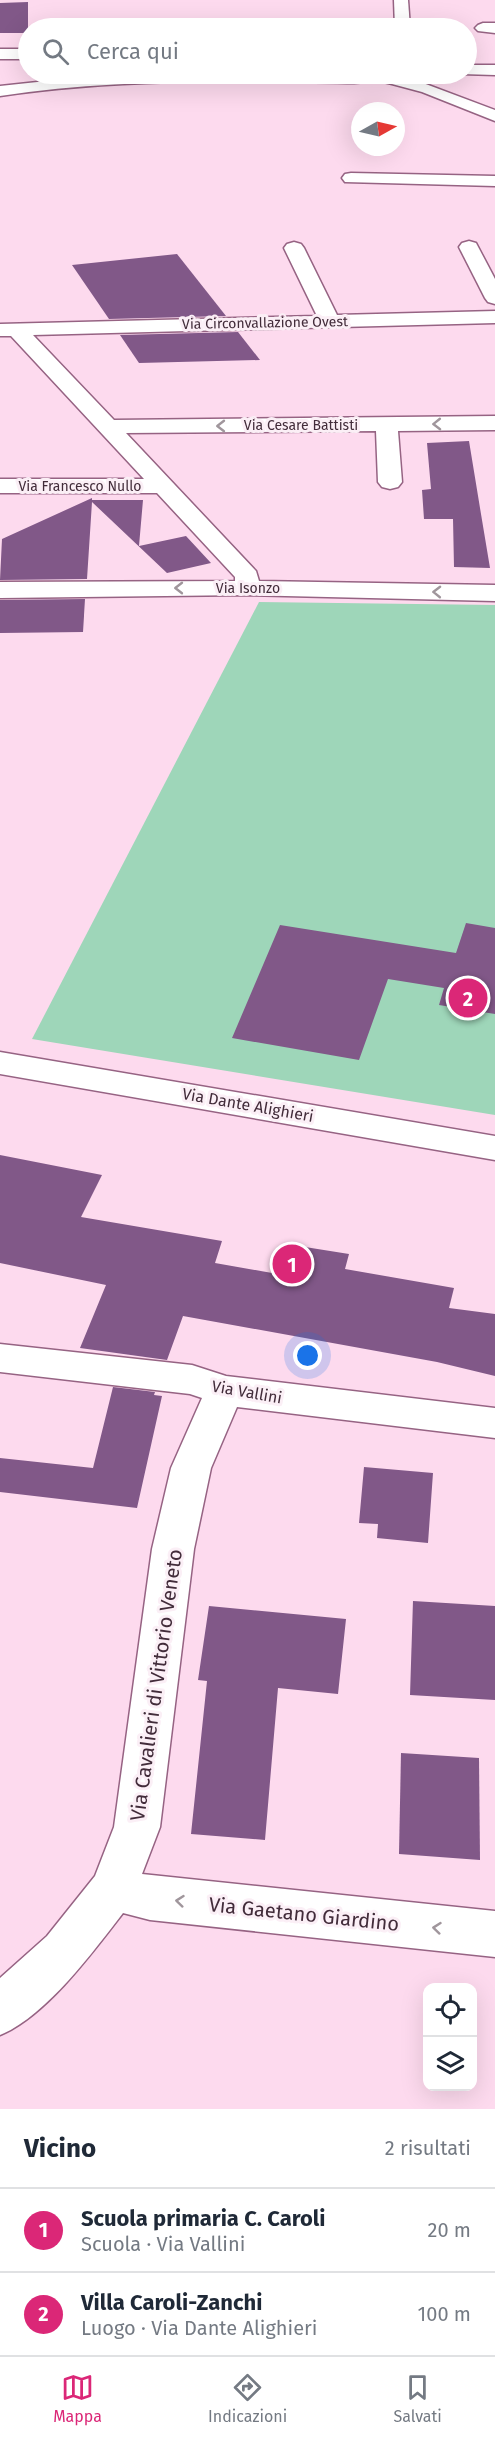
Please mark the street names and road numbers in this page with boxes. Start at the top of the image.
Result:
street label: Via Circonvallazione Ovest [182,313,349,333]
street label: Via Cesare Battisti [244,417,358,434]
street label: Via Francesco Nullo [18,478,142,495]
street label: Via Isonzo [216,580,280,597]
street label: Via Dante Alighieri [181,1084,315,1126]
street label: Via Vallini [210,1376,284,1408]
street label: Via Cavalieri di Vittorio Veneto [125,1547,187,1823]
street label: Via Gaetano Giardino [208,1892,400,1936]

